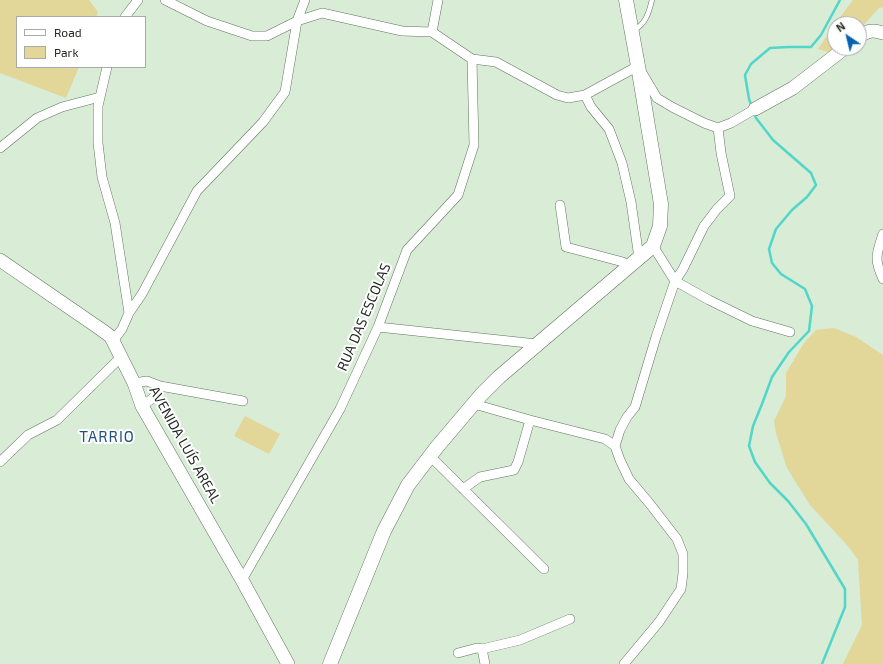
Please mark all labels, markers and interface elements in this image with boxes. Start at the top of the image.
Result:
legend [16,16,146,68]
north arrow [827,16,867,56]
text: N [833,19,847,34]
text: Road [54,25,82,39]
text: Park [54,45,79,59]
street label: RUA DAS ESCOLAS [334,261,394,373]
street label: AVENIDA LUÍS AREAL [146,384,224,506]
district label: TARRIO [79,428,135,446]

